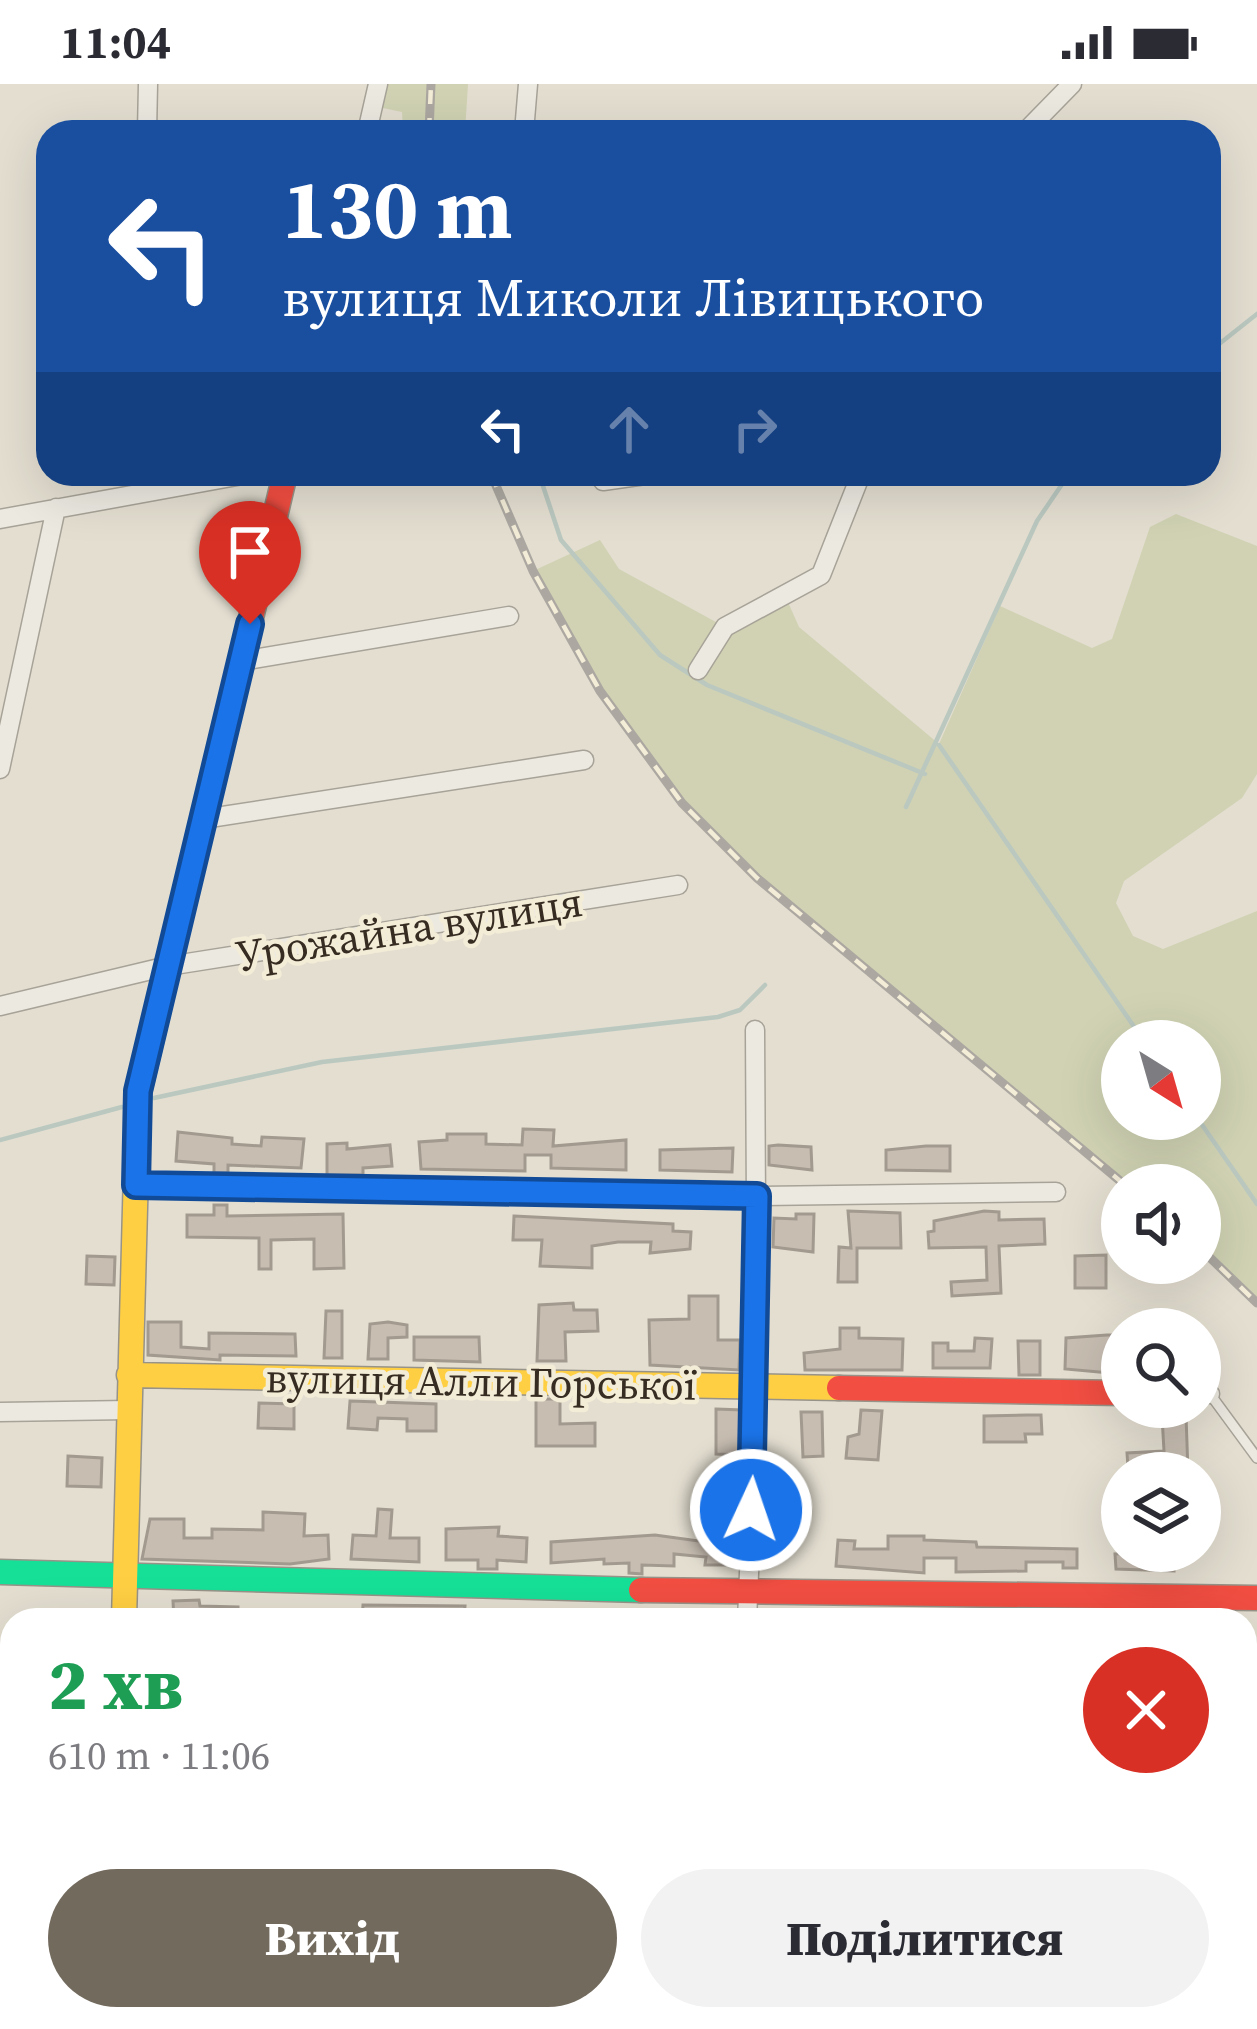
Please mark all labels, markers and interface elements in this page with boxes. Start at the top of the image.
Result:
text: 11:04 [60,11,171,73]
text: 130 m [282,151,513,266]
icon: left [84,168,240,324]
text: вулиця Миколи Лівицького [282,260,985,334]
icon: left [470,396,536,462]
icon: ahead [596,396,662,462]
icon: right [722,396,788,462]
pin [199,501,301,624]
icon: arrive [217,519,283,585]
street label: Урожайна вулиця [232,872,586,984]
north arrow [1101,1020,1221,1140]
map controls [1101,1020,1221,1572]
button: sound [1101,1164,1221,1284]
button: search [1101,1308,1221,1428]
street label: вулиця Алли Горської [265,1348,697,1414]
position arrow [688,1447,814,1573]
button: layers [1101,1452,1221,1572]
text: 2 хв [48,1634,183,1733]
button: close [1083,1647,1209,1773]
text: 610 m · 11:06 [48,1729,270,1782]
button: Вихід [48,1869,617,2007]
button: Поділитися [641,1869,1209,2007]

